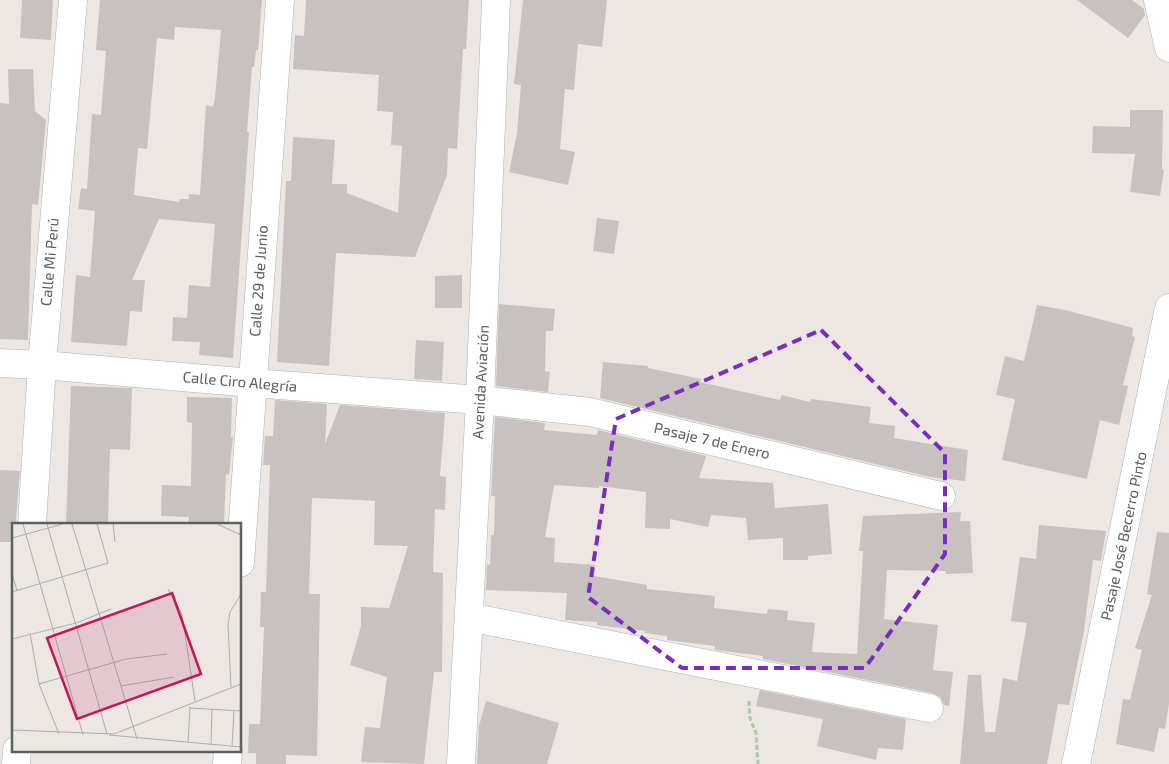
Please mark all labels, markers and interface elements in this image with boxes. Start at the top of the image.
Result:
street label: Calle Mi Perú [36,217,62,307]
street label: Calle 29 de Junio [245,225,271,337]
street label: Avenida Aviación [468,324,492,440]
street label: Calle Ciro Alegría [182,367,298,395]
street label: Pasaje 7 de Enero [652,418,772,463]
street label: Pasaje José Becerro Pinto [1096,450,1151,622]
inset map [12,523,241,752]

